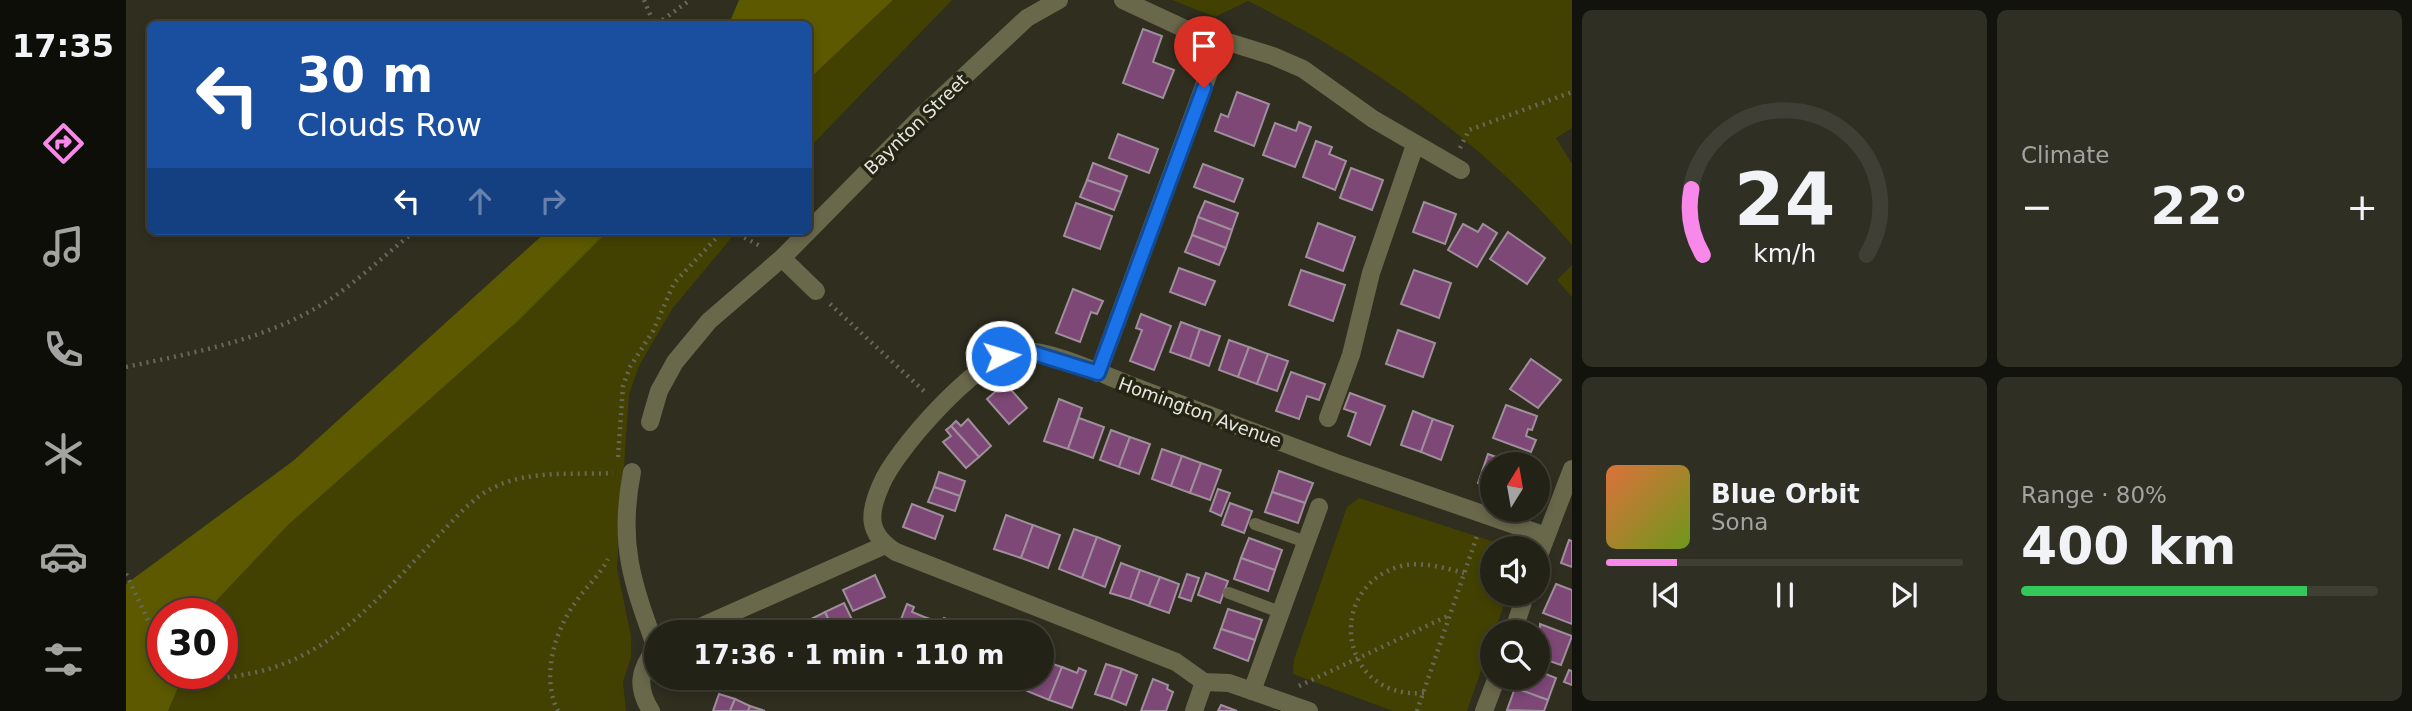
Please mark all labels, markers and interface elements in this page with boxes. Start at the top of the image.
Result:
pin [1174,16,1234,88]
text: 17:35 [12,27,114,65]
icon: arrive [1185,27,1223,65]
text: 30 m [297,47,433,104]
icon: left [182,49,273,140]
street label: Baynton Street [860,69,972,179]
text: Clouds Row [297,106,482,144]
icon: directions [39,119,88,168]
text: Climate [2021,142,2110,168]
text: 24 [1734,157,1835,242]
text: 22° [2150,176,2249,236]
icon: left [388,182,426,220]
icon: ahead [461,182,499,220]
icon: right [534,182,572,220]
text: − [2021,185,2053,229]
text: + [2346,185,2378,229]
icon: music [39,222,88,271]
text: km/h [1753,238,1816,267]
position arrow [964,319,1038,393]
icon: phone [39,325,88,374]
street label: Homington Avenue [1116,373,1284,451]
icon: climate [39,429,88,478]
north arrow [1480,452,1550,522]
map controls [1480,452,1550,690]
text: Blue Orbit [1711,479,1860,509]
text: Range · 80% [2021,482,2167,508]
text: Sona [1711,509,1768,535]
text: 400 km [2021,516,2236,576]
icon: car [39,532,88,581]
button: sound [1480,536,1550,606]
icon: previous [1647,576,1685,614]
icon: pause [1766,576,1804,614]
icon: next [1885,576,1923,614]
speed limit sign: 30 [147,598,238,689]
button: search [1480,620,1550,690]
icon: filters [39,635,88,684]
text: 17:36 · 1 min · 110 m [694,640,1004,670]

